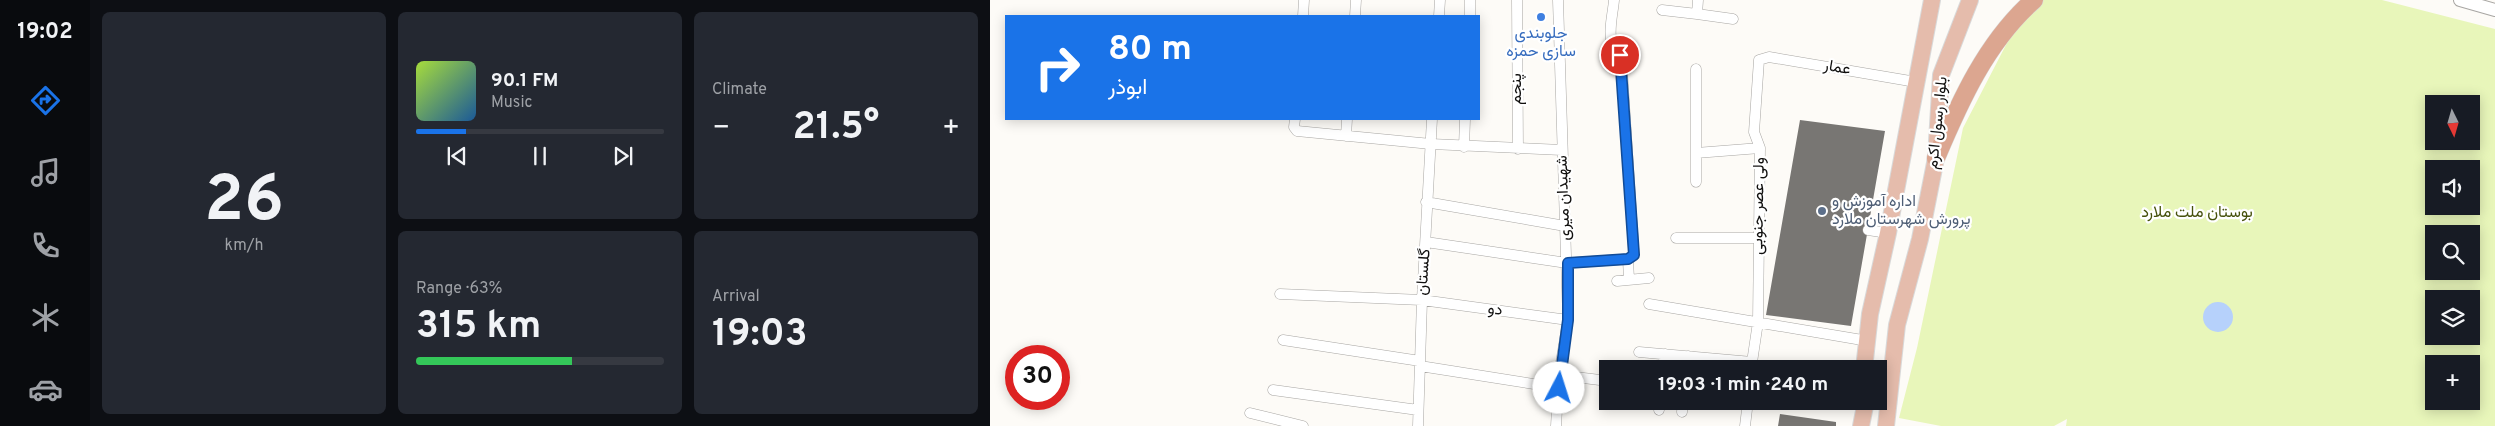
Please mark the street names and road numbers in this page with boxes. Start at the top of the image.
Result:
street label: عمار [1821,56,1852,80]
street label: پنجم [1507,73,1527,105]
street label: بلوار رسول اکرم [1923,76,1953,170]
street label: شهیدان میری [1553,155,1575,241]
street label: ولی عصر جنوبی [1748,157,1770,255]
street label: گلستان [1412,248,1436,296]
street label: دو [1486,299,1504,321]

